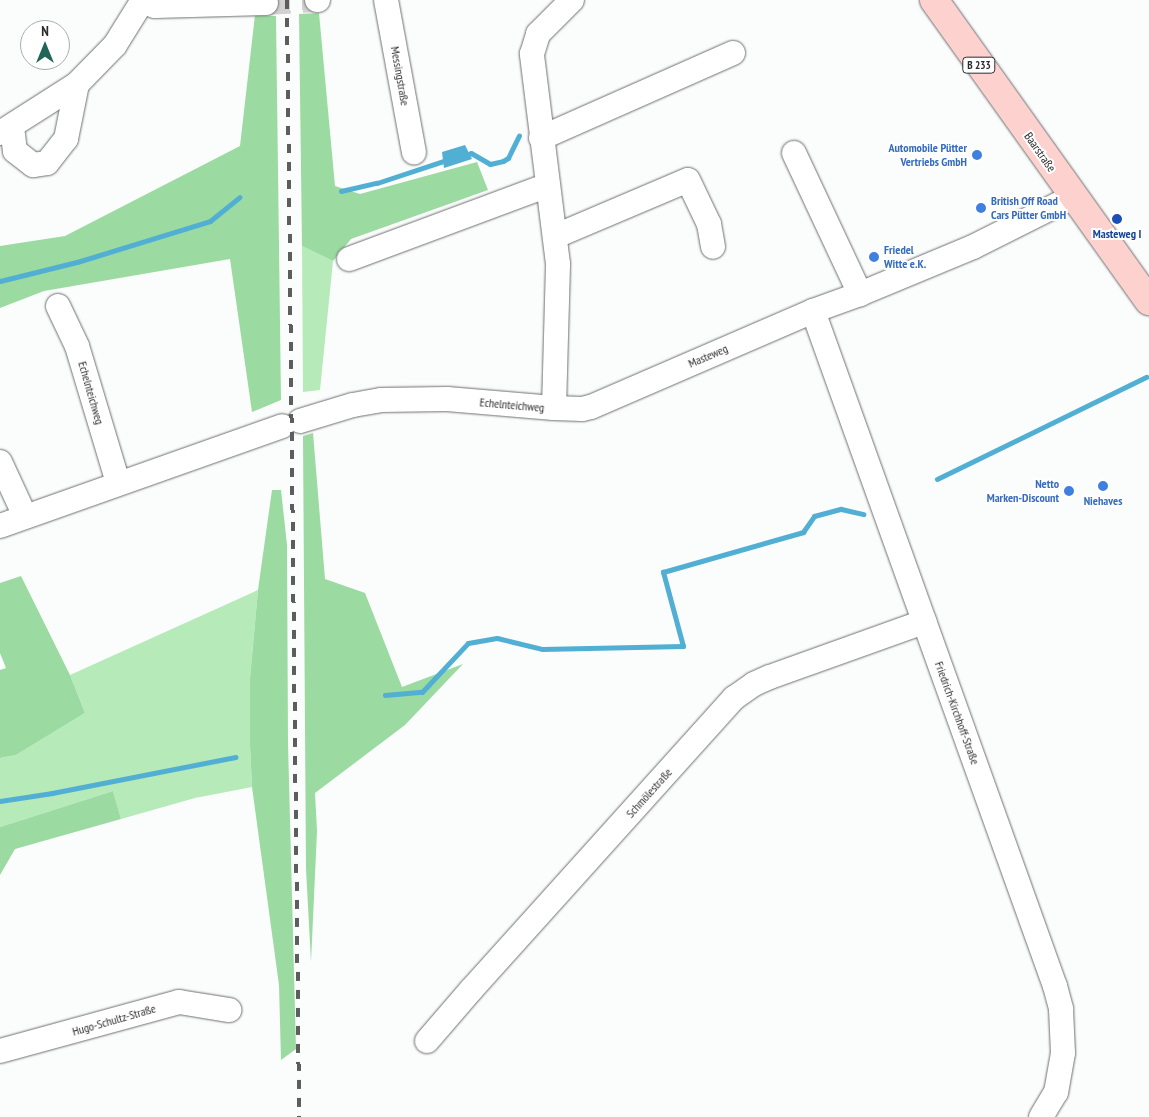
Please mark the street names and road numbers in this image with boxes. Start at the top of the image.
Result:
street label: Messingstraße [388,45,412,107]
road number: B 233 [962,56,996,74]
street label: Baarstraße [1021,130,1059,174]
street label: Masteweg [686,341,730,371]
street label: Echelnteichweg [75,360,107,426]
street label: Echelnteichweg [479,395,545,415]
street label: Friedrich-Kirchhoff-Straße [932,659,982,767]
street label: Schmölestraße [623,765,675,821]
street label: Hugo-Schultz-Straße [71,1001,157,1039]

